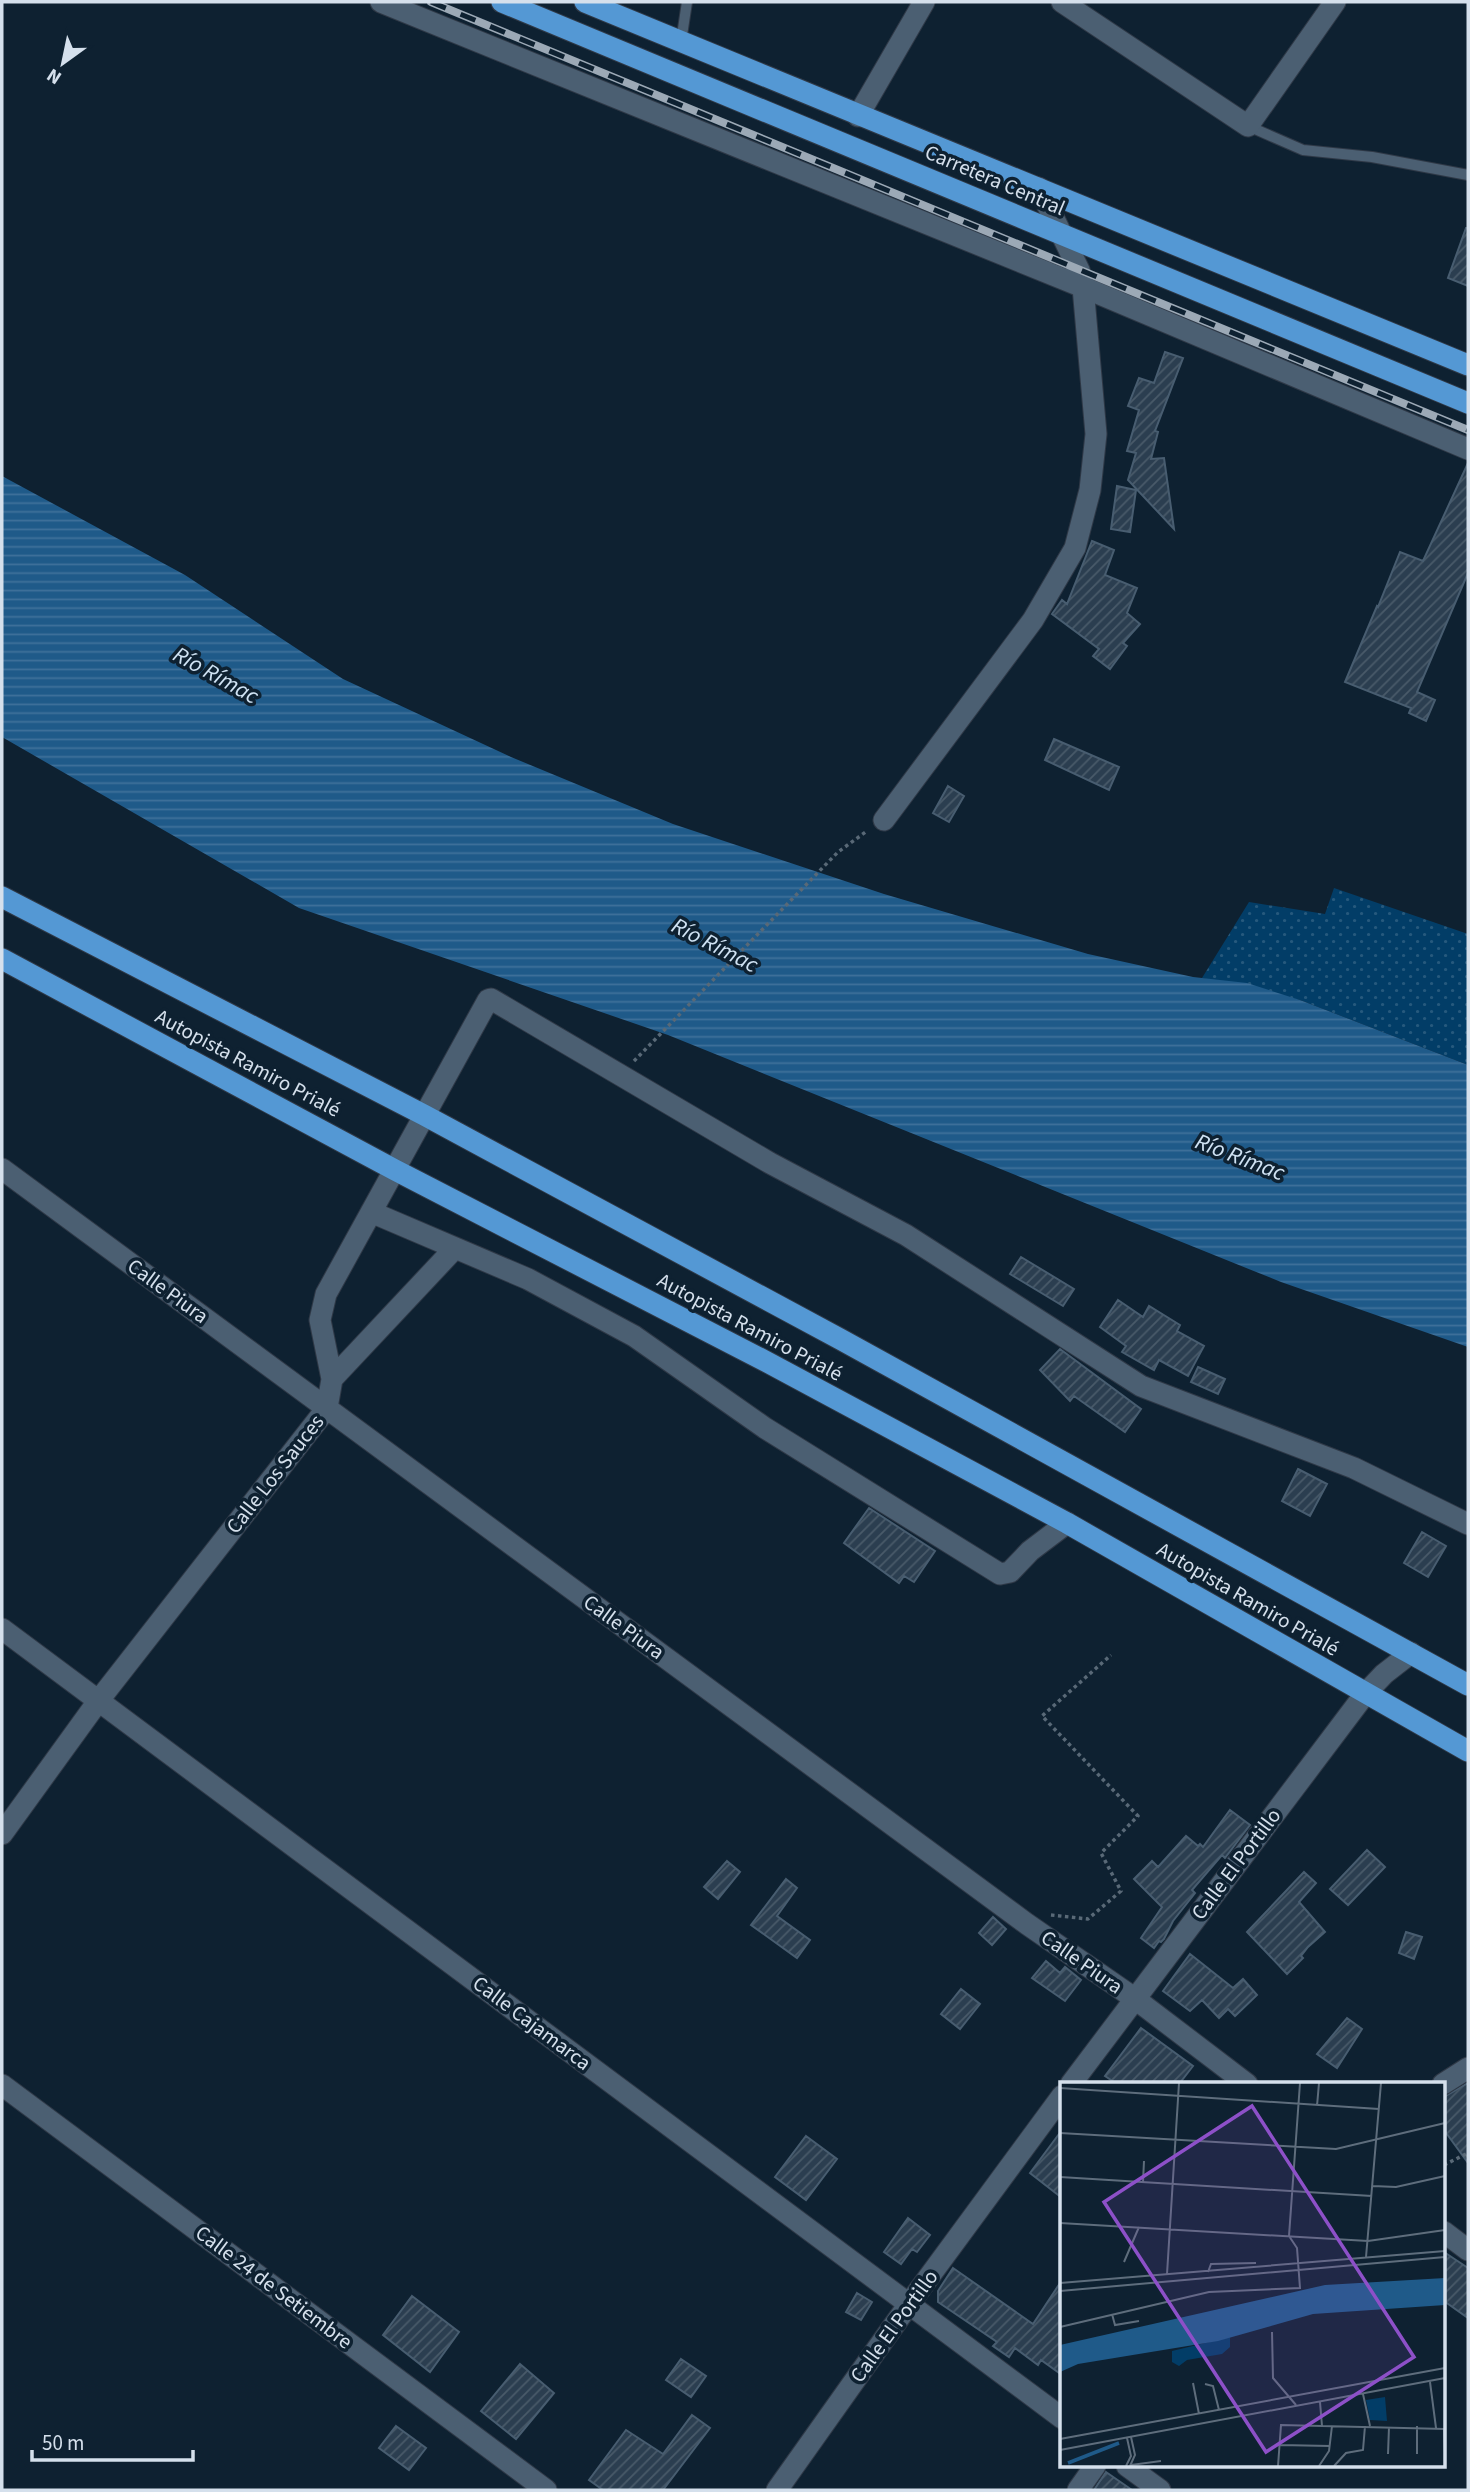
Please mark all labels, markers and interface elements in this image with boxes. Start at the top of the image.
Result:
north arrow [28,28,98,98]
text: N [42,61,67,91]
street label: Carretera Central [920,137,1070,223]
water label: Río Rímac [167,638,265,712]
water label: Río Rímac [666,909,764,981]
street label: Autopista Ramiro Prialé [150,1001,346,1125]
water label: Río Rímac [1190,1125,1290,1189]
street label: Calle Piura [121,1251,215,1331]
street label: Autopista Ramiro Prialé [652,1265,848,1389]
street label: Calle Los Sauces [219,1408,331,1540]
street label: Autopista Ramiro Prialé [1151,1535,1345,1663]
street label: Calle Piura [577,1587,671,1667]
street label: Calle El Portillo [1184,1802,1288,1926]
street label: Calle Piura [1035,1923,1129,2001]
street label: Calle Cajamarca [467,1969,597,2077]
inset map [1060,2082,1446,2468]
street label: Calle 24 de Setiembre [189,2218,359,2356]
street label: Calle El Portillo [843,2263,945,2389]
scale bar [32,2418,192,2462]
text: 50 m [42,2428,84,2458]

